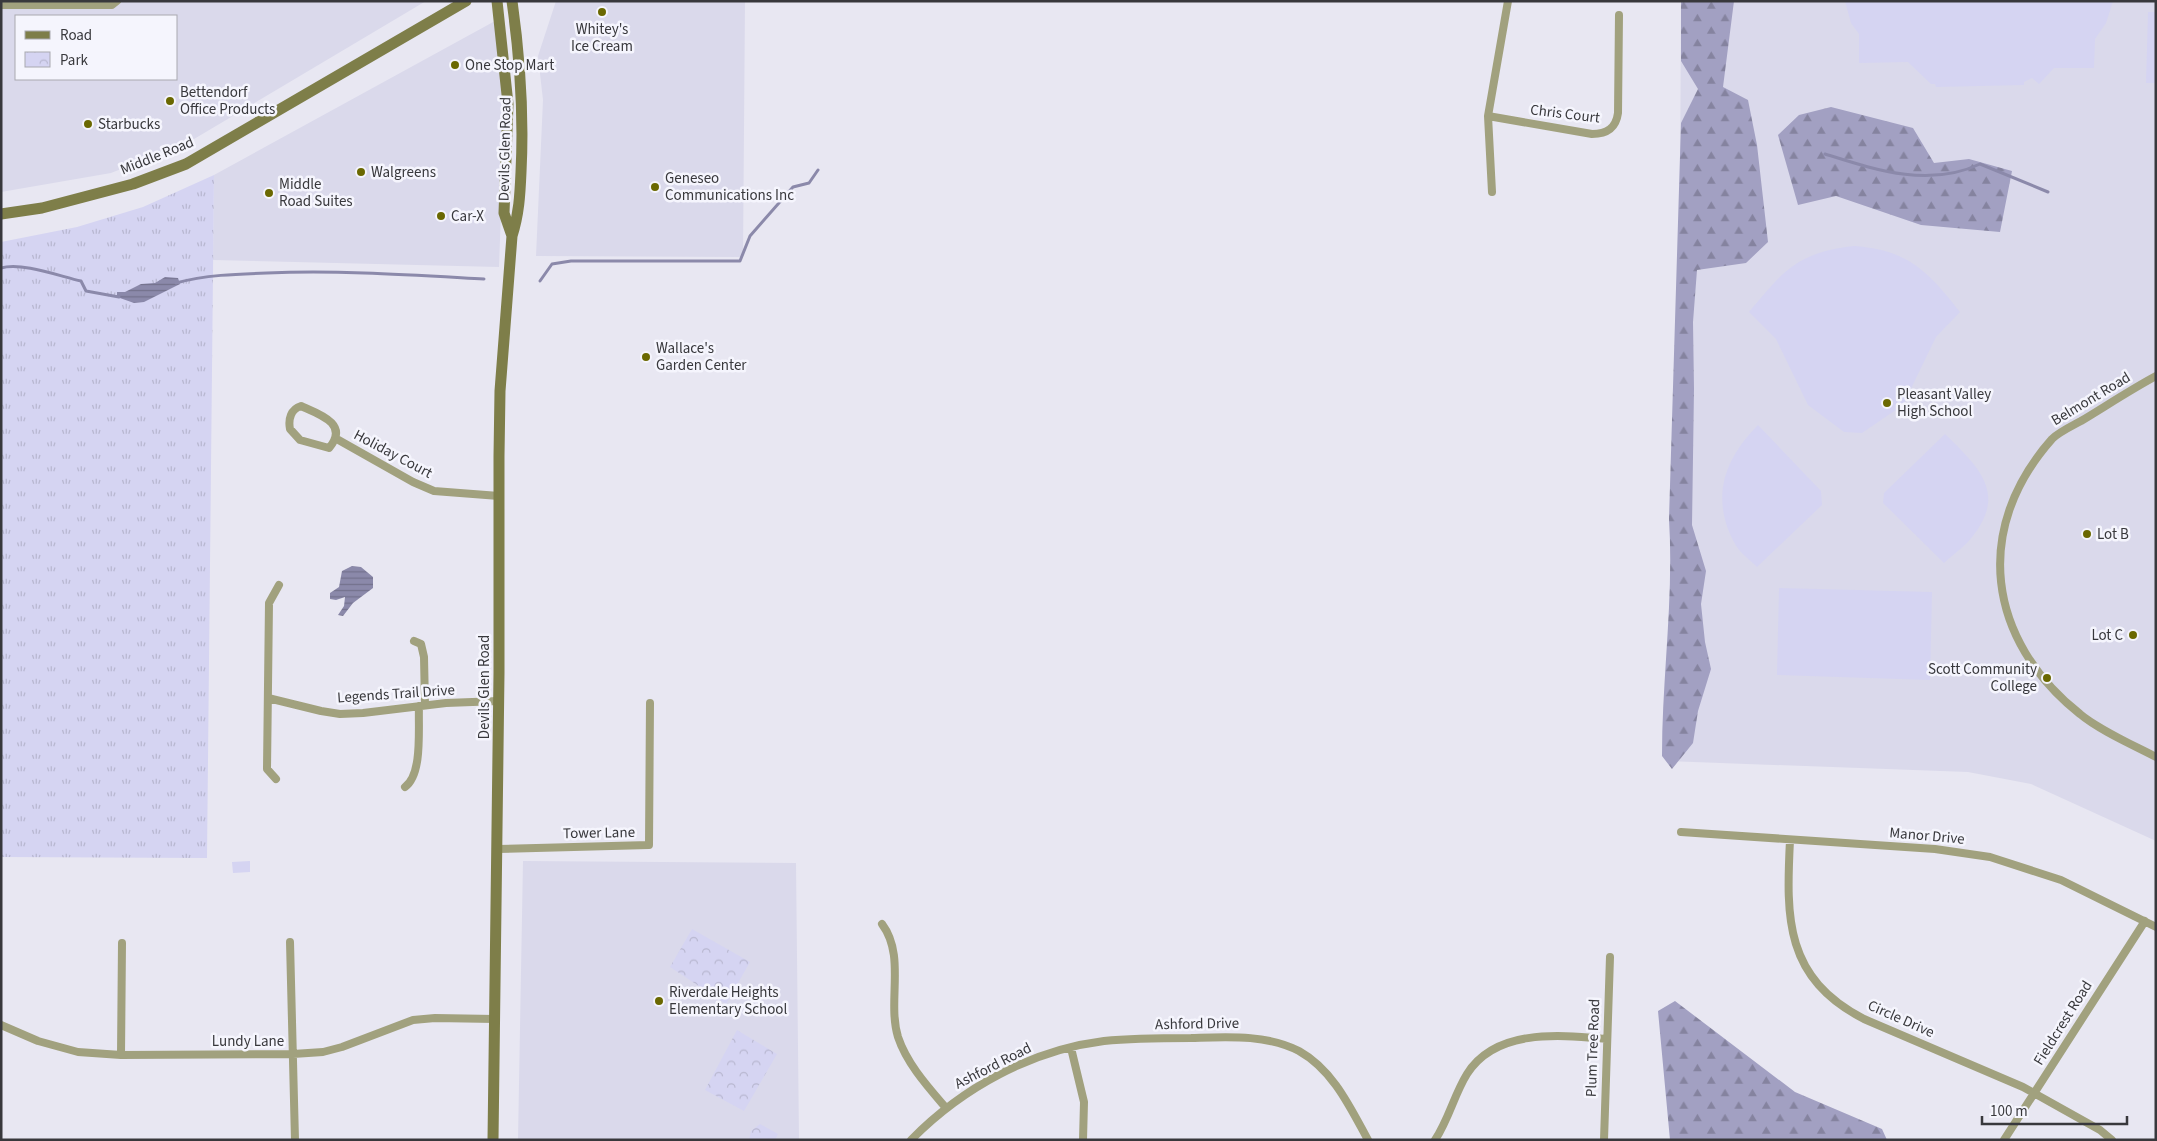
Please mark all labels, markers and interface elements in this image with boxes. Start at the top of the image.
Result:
marker: Whitey's Ice Cream [596,6,608,18]
legend [15,15,178,80]
place label: Whitey's Ice Cream [571,19,633,57]
text: Road [60,25,92,46]
text: Park [60,50,89,71]
place label: One Stop Mart [465,55,554,76]
marker: One Stop Mart [449,59,461,71]
place label: Bettendorf Office Products [180,82,275,120]
marker: Bettendorf Office Products [164,95,176,107]
street label: Devils Glen Road [494,97,516,201]
street label: Chris Court [1529,99,1601,129]
place label: Starbucks [98,114,160,135]
marker: Starbucks [82,118,94,130]
street label: Middle Road [117,132,197,180]
place label: Walgreens [371,162,436,183]
marker: Walgreens [355,166,367,178]
place label: Geneseo Communications Inc [665,168,794,206]
place label: Middle Road Suites [279,174,353,212]
marker: Geneseo Communications Inc [649,181,661,193]
marker: Middle Road Suites [263,187,275,199]
place label: Car-X [451,206,484,227]
marker: Car-X [435,210,447,222]
place label: Wallace's Garden Center [656,338,747,376]
marker: Wallace's Garden Center [640,351,652,363]
street label: Belmont Road [2047,367,2135,431]
place label: Pleasant Valley High School [1897,384,1991,422]
marker: Pleasant Valley High School [1881,397,1893,409]
street label: Holiday Court [350,424,436,484]
place label: Lot B [2097,524,2129,545]
marker: Lot B [2081,528,2093,540]
place label: Lot C [2091,625,2123,646]
marker: Lot C [2127,629,2139,641]
street label: Devils Glen Road [474,635,495,739]
place label: Scott Community College [1928,659,2037,697]
marker: Scott Community College [2041,672,2053,684]
street label: Legends Trail Drive [337,679,455,709]
street label: Tower Lane [563,822,635,844]
street label: Manor Drive [1888,822,1966,850]
street label: Fieldcrest Road [2029,977,2097,1069]
place label: Riverdale Heights Elementary School [669,982,787,1020]
marker: Riverdale Heights Elementary School [653,995,665,1007]
street label: Circle Drive [1864,995,1938,1043]
street label: Plum Tree Road [1581,998,1605,1098]
street label: Ashford Drive [1155,1013,1239,1035]
street label: Lundy Lane [212,1031,284,1052]
street label: Ashford Road [951,1038,1035,1094]
scale bar [1982,1094,2127,1126]
text: 100 m [1990,1101,2028,1122]

